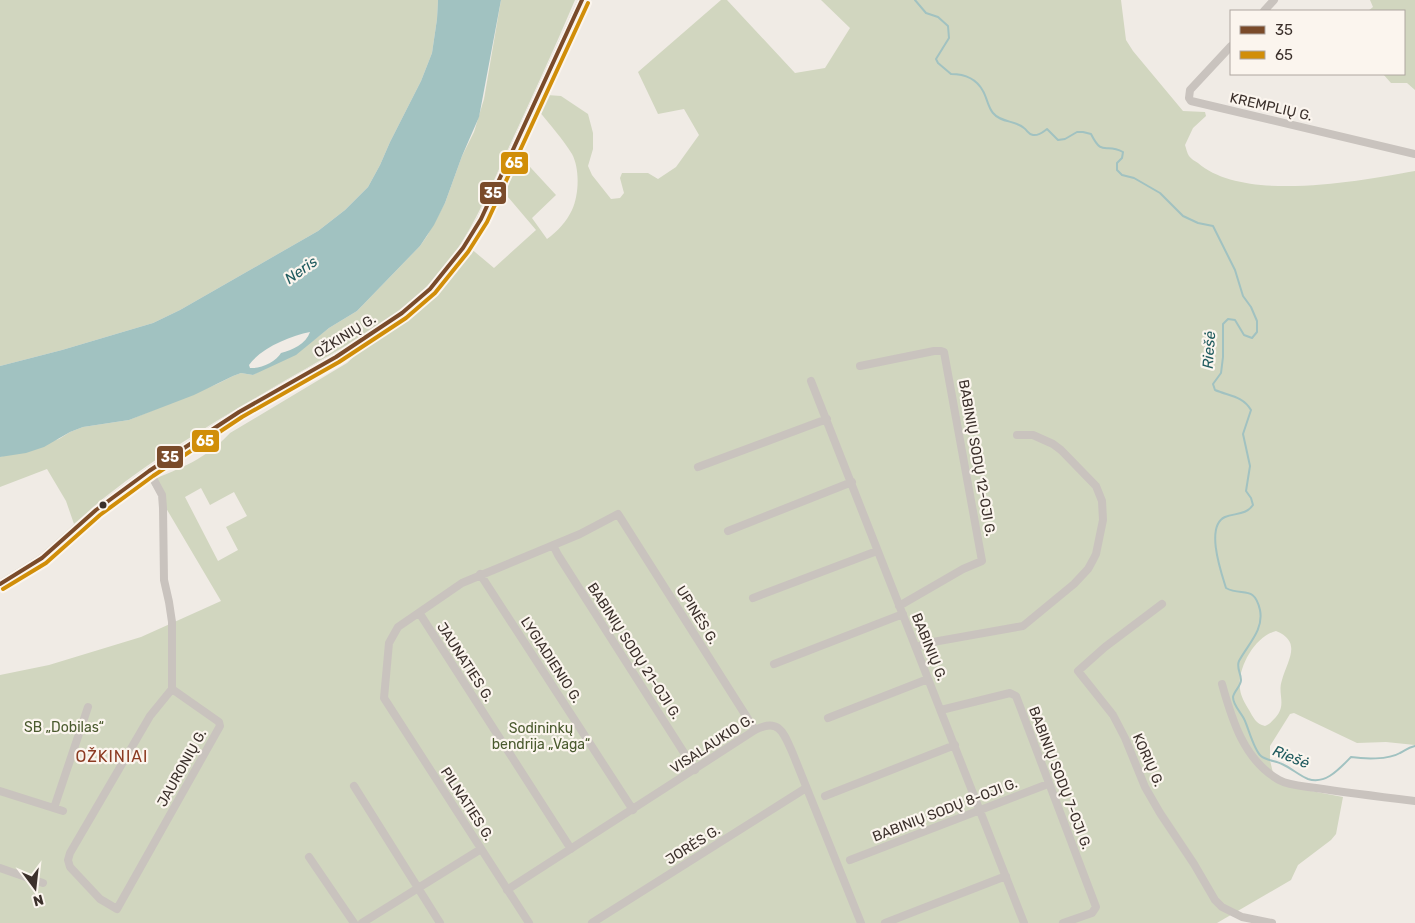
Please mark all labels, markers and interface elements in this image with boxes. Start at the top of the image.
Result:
legend [1230,10,1405,75]
text: 35 [1275,21,1293,39]
text: 65 [1275,46,1293,64]
street label: KREMPLIŲ G. [1228,89,1314,125]
line badge: 65 [500,151,529,175]
text: 65 [505,155,523,172]
line badge: 35 [479,181,507,205]
text: 35 [484,185,502,202]
water label: Neris [281,252,321,288]
street label: OŽKINIŲ G. [310,309,379,362]
water label: Riešė [1199,330,1219,370]
street label: BABINIŲ SODŲ 12-OJI G. [955,378,999,538]
line badge: 65 [191,429,220,453]
text: 65 [196,433,214,450]
line badge: 35 [156,445,184,469]
text: 35 [161,449,179,466]
unlabelled marker [98,500,108,510]
street label: BABINIŲ SODŲ 21-OJI G. [584,580,684,722]
street label: UPINĖS G. [672,583,722,647]
street label: BABINIŲ G. [908,611,950,683]
street label: LYGIADIENIO G. [517,614,585,706]
street label: JAUNATIES G. [433,619,497,705]
street label: BABINIŲ SODŲ 7-OJI G. [1025,704,1095,852]
street label: VISALAUKIO G. [667,711,757,777]
park label: SB „Dobilas“ [24,719,104,736]
park label: Sodininkų bendrija „Vaga“ [492,720,590,753]
street label: JAURONIŲ G. [154,726,210,810]
street label: KORIŲ G. [1129,731,1167,789]
water label: Riešė [1270,742,1313,773]
district label: OŽKINIAI [76,747,148,766]
street label: PILNATIES G. [437,764,497,844]
street label: BABINIŲ SODŲ 8-OJI G. [870,775,1020,845]
street label: JORĖS G. [663,822,723,868]
north arrow [10,863,60,913]
text: N [31,891,45,910]

